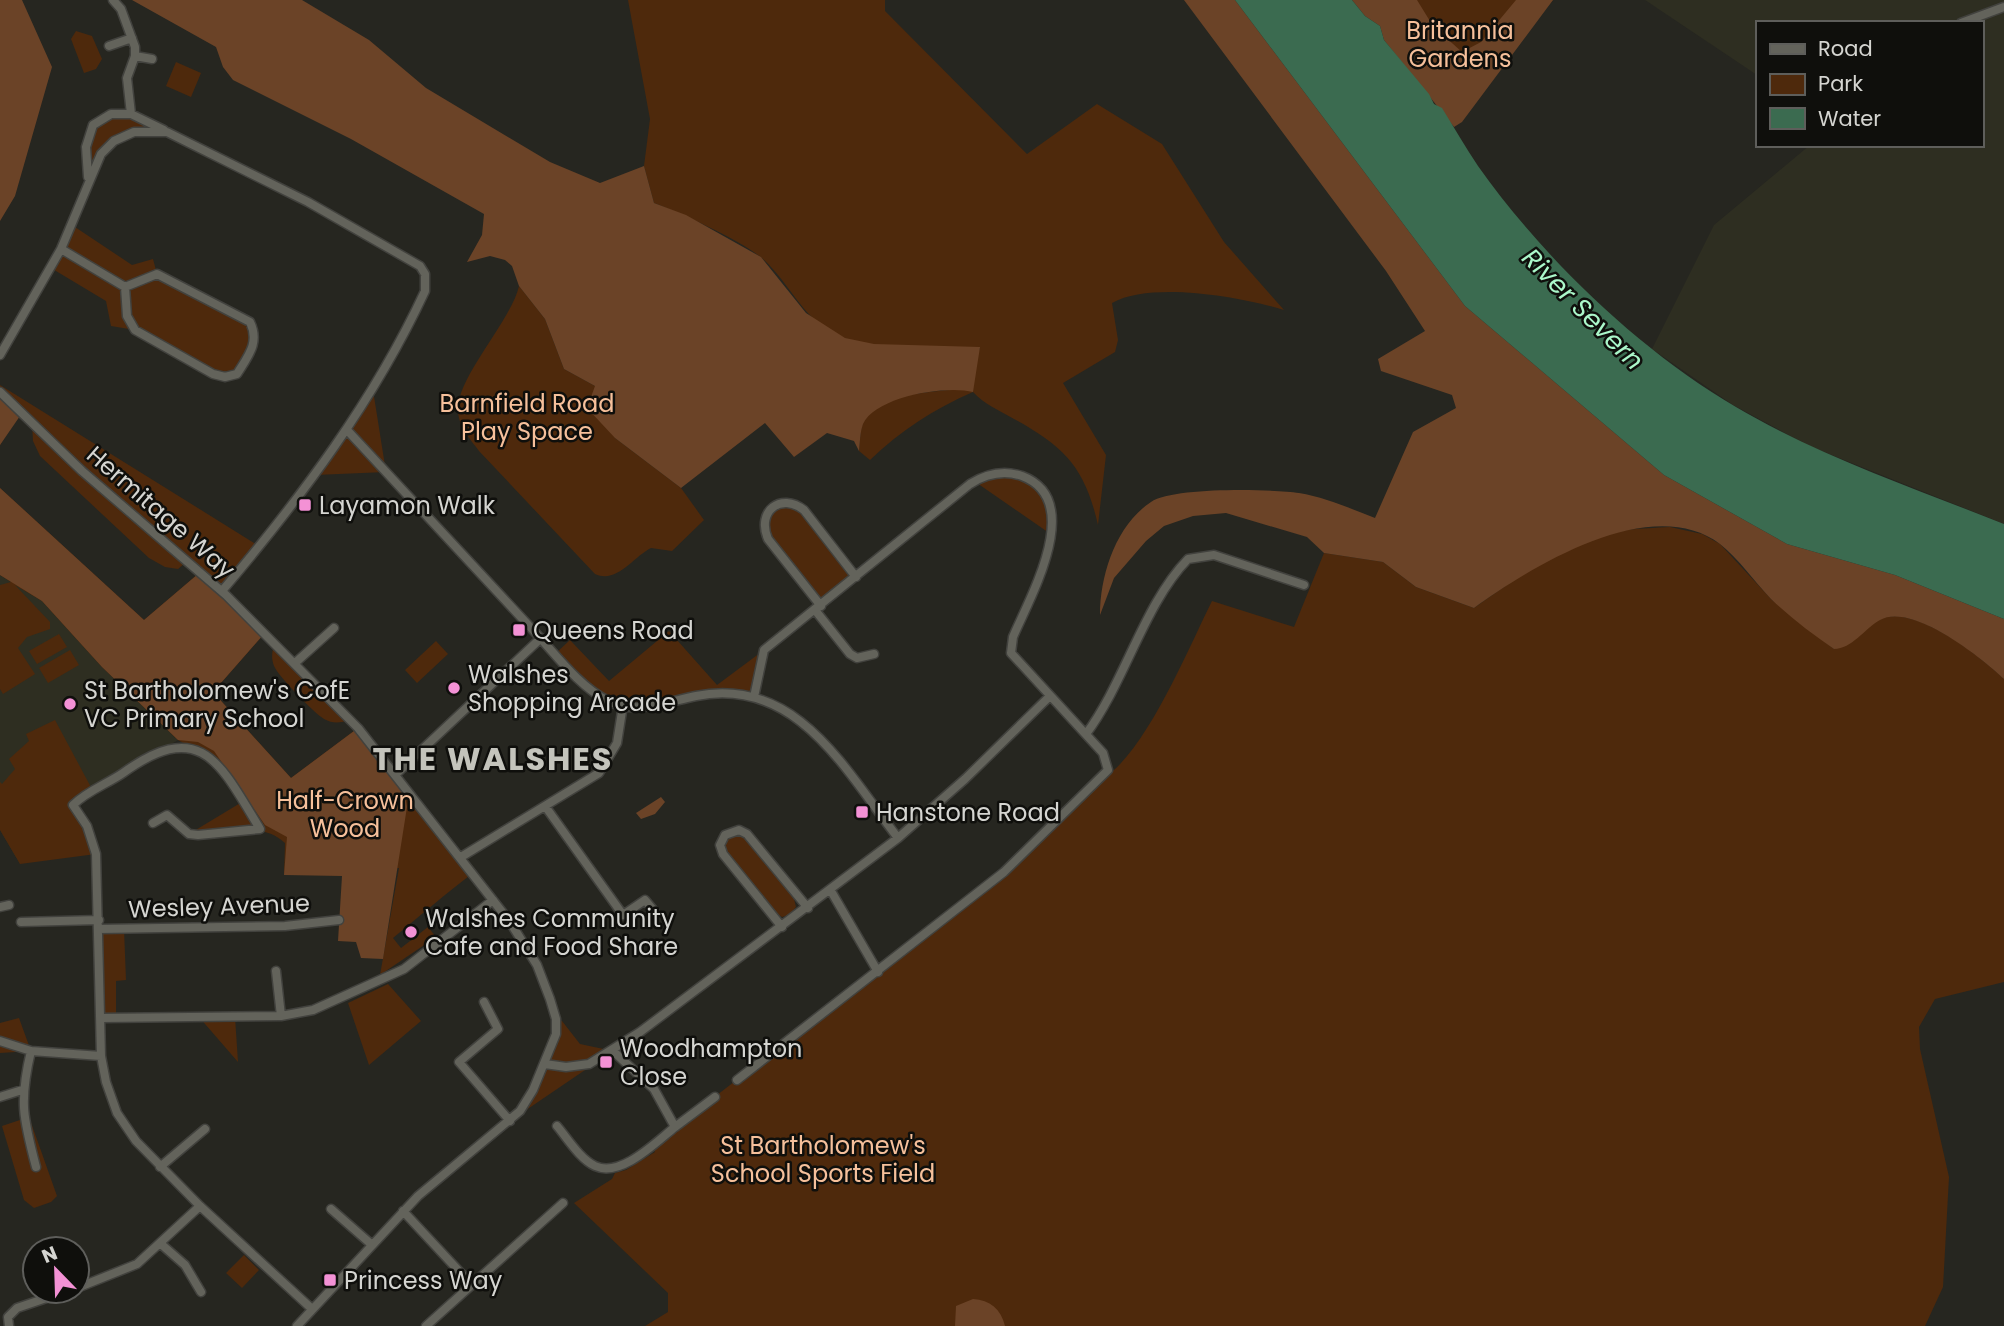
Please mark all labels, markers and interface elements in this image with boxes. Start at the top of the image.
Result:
park label: Britannia Gardens [1406,14,1514,75]
legend [1756,21,1983,147]
text: Road [1818,34,1873,63]
text: Park [1818,69,1863,98]
text: Water [1818,104,1881,133]
water label: River Severn [1514,240,1652,378]
park label: Barnfield Road Play Space [440,387,614,448]
street label: Hermitage Way [80,438,243,586]
place label: Layamon Walk [319,489,496,522]
marker: Layamon Walk [297,497,313,513]
place label: Queens Road [533,614,694,647]
marker: Queens Road [511,622,527,638]
place label: Walshes Shopping Arcade [468,658,676,719]
place label: St Bartholomew's CofE VC Primary School [84,674,350,735]
marker: Walshes Shopping Arcade [446,680,462,696]
marker: St Bartholomew's CofE VC Primary School [62,696,78,712]
district label: THE WALSHES [373,736,613,781]
park label: Half-Crown Wood [276,784,414,845]
place label: Hanstone Road [876,796,1060,829]
marker: Hanstone Road [854,804,870,820]
street label: Wesley Avenue [128,886,310,926]
place label: Walshes Community Cafe and Food Share [425,902,678,963]
marker: Walshes Community Cafe and Food Share [403,924,419,940]
place label: Woodhampton Close [620,1032,802,1093]
marker: Woodhampton Close [598,1054,614,1070]
park label: St Bartholomew's School Sports Field [711,1129,935,1190]
north arrow [21,1235,91,1305]
text: N [38,1240,61,1270]
place label: Princess Way [344,1264,503,1297]
marker: Princess Way [322,1272,338,1288]

